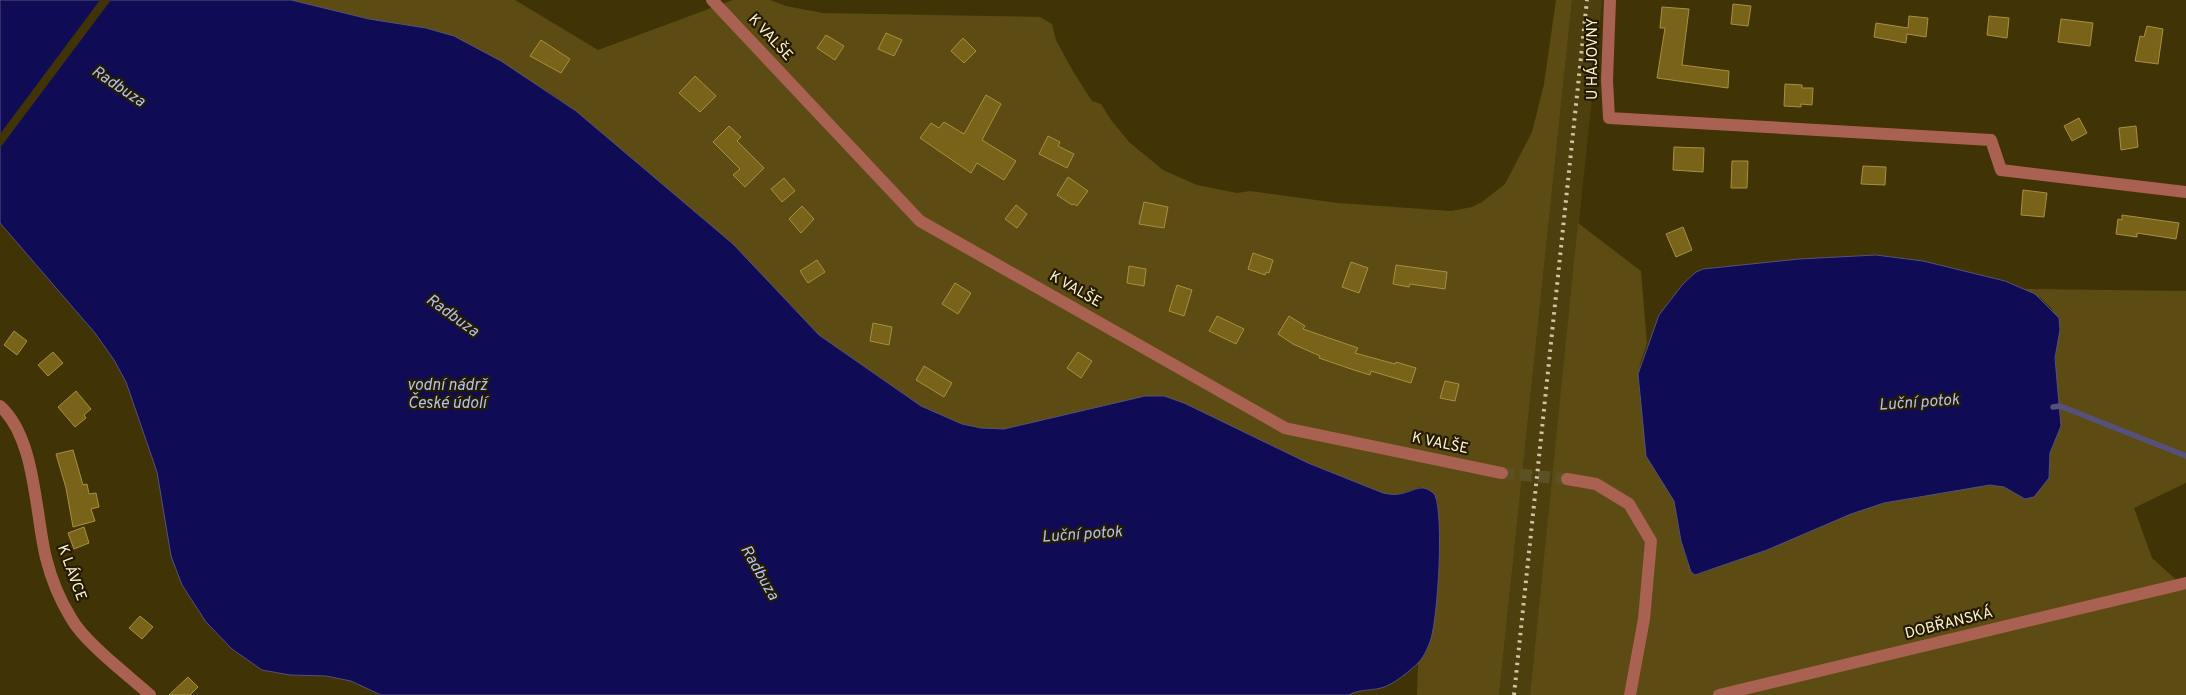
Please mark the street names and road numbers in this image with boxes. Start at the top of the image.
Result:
street label: K VALŠE [743,9,798,65]
street label: U HÁJOVNY [1583,18,1603,100]
street label: K VALŠE [1045,266,1106,313]
street label: K VALŠE [1410,427,1470,459]
street label: K LÁVCE [52,542,91,604]
street label: DOBŘANSKÁ [1903,603,1995,644]

